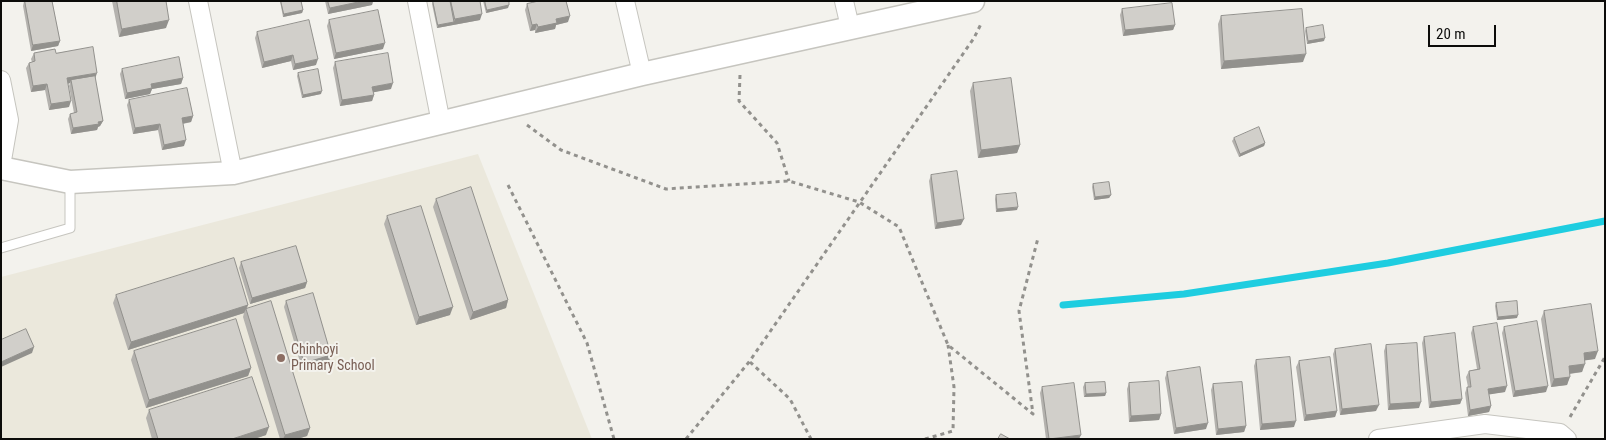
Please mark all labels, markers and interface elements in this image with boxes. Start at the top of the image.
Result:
scale bar [1431,15,1498,47]
text: 20 m [1436,25,1466,43]
place label: Chinhoyi Primary School [291,342,375,374]
marker: Chinhoyi Primary School [275,352,287,364]

